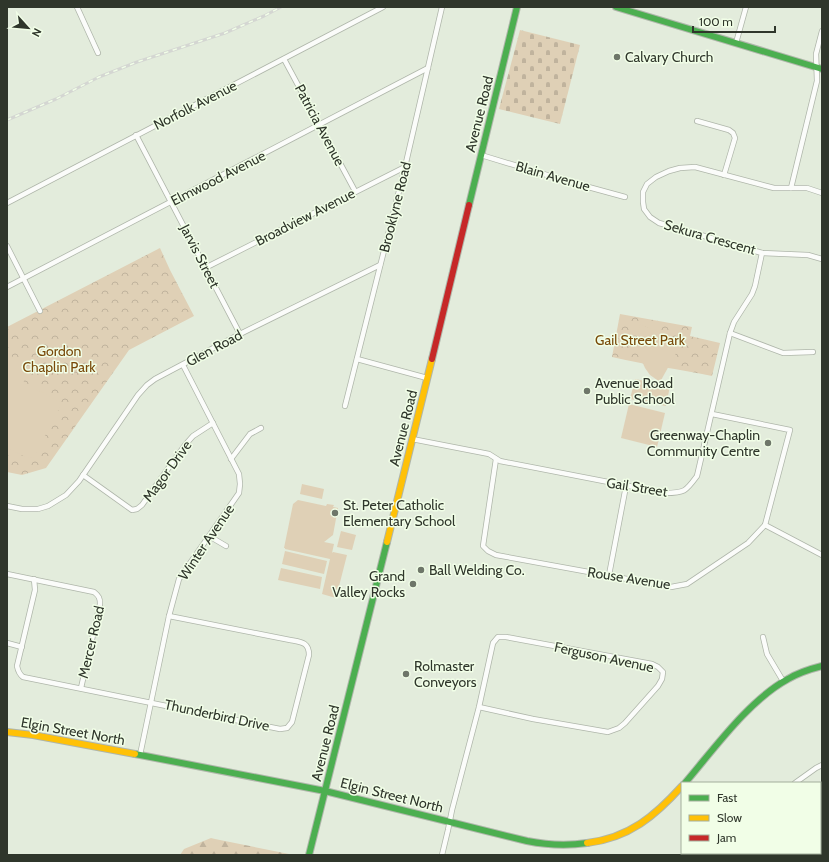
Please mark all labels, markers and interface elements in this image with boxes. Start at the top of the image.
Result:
north arrow [8,8,48,48]
scale bar [693,8,775,34]
text: 100 m [699,14,733,29]
text: N [29,26,45,39]
place label: Calvary Church [625,48,713,66]
marker: Calvary Church [612,52,622,62]
street label: Avenue Road [461,74,497,154]
street label: Norfolk Avenue [150,76,240,134]
street label: Patricia Avenue [291,81,349,169]
street label: Elmwood Avenue [168,146,268,210]
street label: Blain Avenue [514,157,592,195]
street label: Brooklyne Road [375,160,415,254]
street label: Broadview Avenue [252,184,358,250]
street label: Sekura Crescent [662,215,758,259]
street label: Jarvis Street [176,220,224,291]
street label: Glen Road [183,326,245,370]
park label: Gail Street Park [595,331,686,349]
park label: Gordon Chaplin Park [22,342,96,376]
place label: Avenue Road Public School [595,374,675,408]
marker: Avenue Road Public School [582,386,592,396]
street label: Avenue Road [385,388,421,468]
place label: Greenway-Chaplin Community Centre [647,426,760,460]
street label: Magor Drive [139,437,195,505]
marker: Greenway-Chaplin Community Centre [763,438,773,448]
street label: Gail Street [605,473,669,501]
place label: St. Peter Catholic Elementary School [343,496,456,530]
street label: Winter Avenue [174,501,238,583]
marker: St. Peter Catholic Elementary School [330,508,340,518]
place label: Ball Welding Co. [429,561,525,579]
street label: Rouse Avenue [586,563,672,593]
marker: Ball Welding Co. [416,565,426,575]
place label: Grand Valley Rocks [332,567,405,601]
marker: Grand Valley Rocks [408,579,418,589]
street label: Mercer Road [74,604,108,680]
street label: Ferguson Avenue [553,638,655,676]
place label: Rolmaster Conveyors [414,657,477,691]
marker: Rolmaster Conveyors [401,669,411,679]
street label: Thunderbird Drive [163,695,271,735]
street label: Avenue Road [307,703,343,783]
street label: Elgin Street North [20,713,126,749]
street label: Elgin Street North [339,774,445,816]
legend [681,782,821,854]
text: Fast [717,790,737,805]
text: Slow [717,810,742,825]
text: Jam [716,830,736,845]

